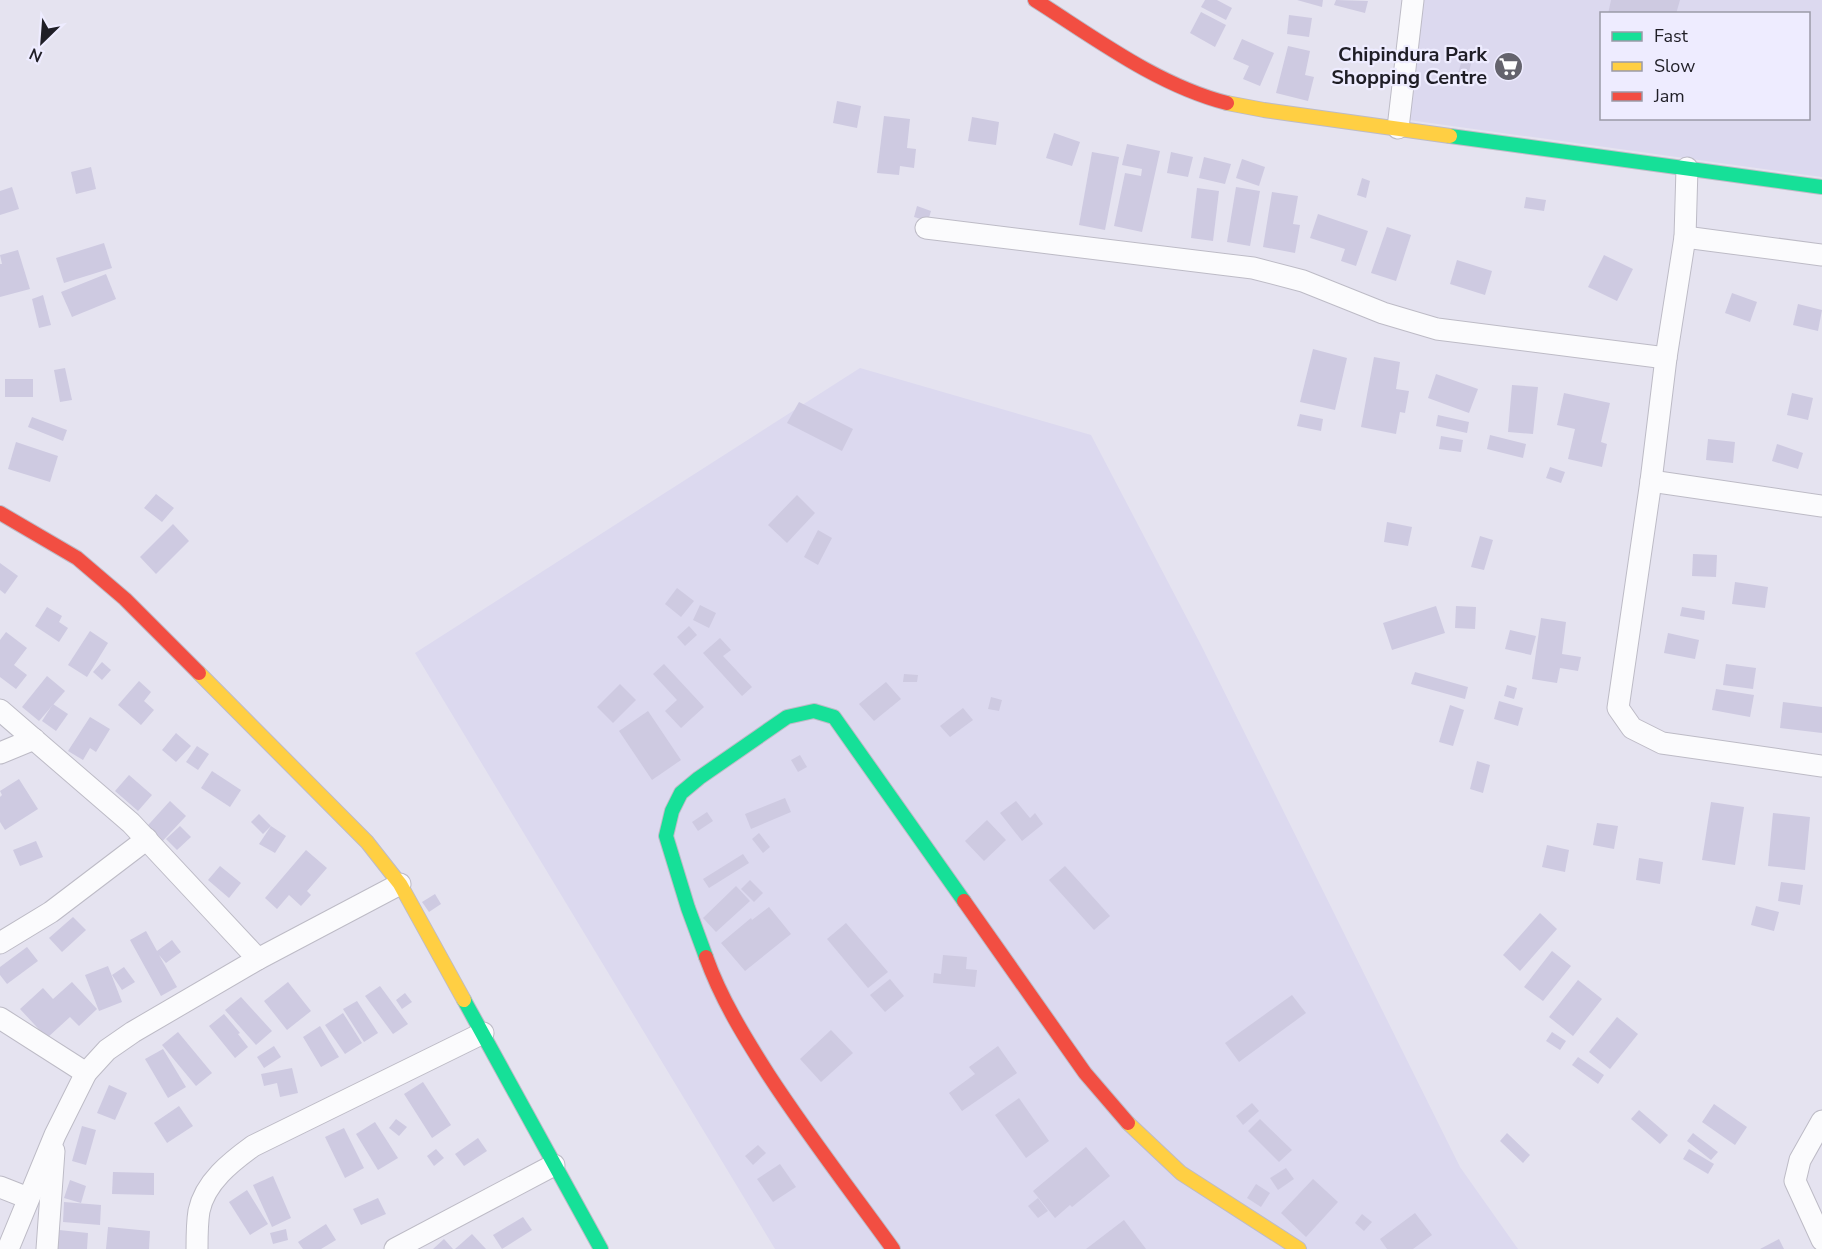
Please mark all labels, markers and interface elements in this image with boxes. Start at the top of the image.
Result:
north arrow [12,12,72,72]
legend [1600,12,1810,120]
text: Fast [1654,24,1689,48]
place label: Chipindura Park Shopping Centre [1331,41,1488,91]
text: N [26,42,46,67]
supermarket icon: Chipindura Park Shopping Centre [1492,50,1524,82]
text: Slow [1654,54,1695,78]
text: Jam [1653,84,1685,108]

